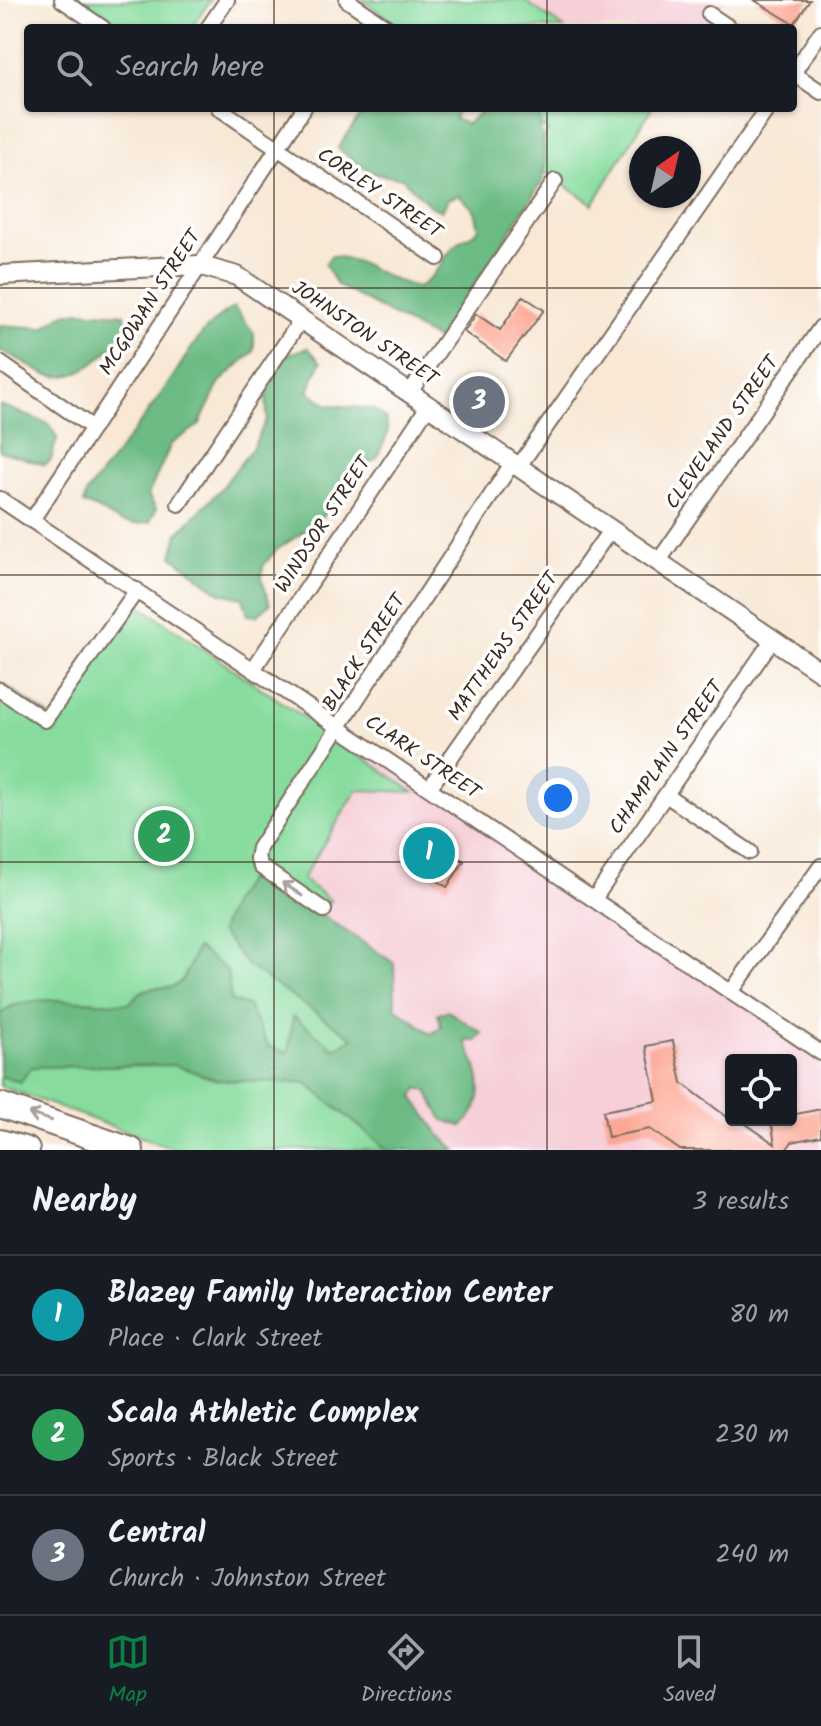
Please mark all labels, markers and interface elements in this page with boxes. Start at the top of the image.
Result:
search box [24,24,797,112]
text: Search here [116,44,264,92]
icon: search [52,46,96,90]
north arrow [629,136,701,208]
street label: CORLEY STREET [310,140,450,249]
street label: MCGOWAN STREET [92,222,212,382]
street label: JOHNSTON STREET [284,273,446,396]
street label: CLEVELAND STREET [658,348,789,517]
pin: 3 [453,372,505,432]
street label: WINDSOR STREET [268,448,382,600]
street label: MATTHEWS STREET [440,564,569,728]
street label: BLACK STREET [315,586,416,718]
street label: CHAMPLAIN STREET [602,672,734,842]
street label: CLARK STREET [358,707,488,810]
your location [538,778,578,818]
pin: 2 [138,806,190,866]
pin: 1 [403,823,455,883]
one-way arrow [282,880,304,897]
map controls [725,1054,797,1126]
button: locate [725,1054,797,1126]
one-way arrow [27,1109,53,1124]
text: Nearby [32,1175,137,1229]
text: 3 results [692,1181,789,1223]
text: Blazey Family Interaction Center [108,1270,552,1318]
text: 1 [54,1294,62,1336]
text: 80 m [729,1294,789,1336]
text: Place · Clark Street [108,1318,322,1360]
text: Scala Athletic Complex [108,1390,419,1438]
text: 2 [50,1414,66,1456]
text: 230 m [715,1414,789,1456]
text: Sports · Black Street [108,1438,338,1480]
text: Central [108,1510,205,1558]
text: 3 [51,1534,65,1576]
text: 240 m [715,1534,789,1576]
text: Church · Johnston Street [108,1558,386,1600]
tab: Map [106,1630,150,1713]
tab: Directions [361,1630,452,1713]
tab: Saved [663,1630,715,1713]

